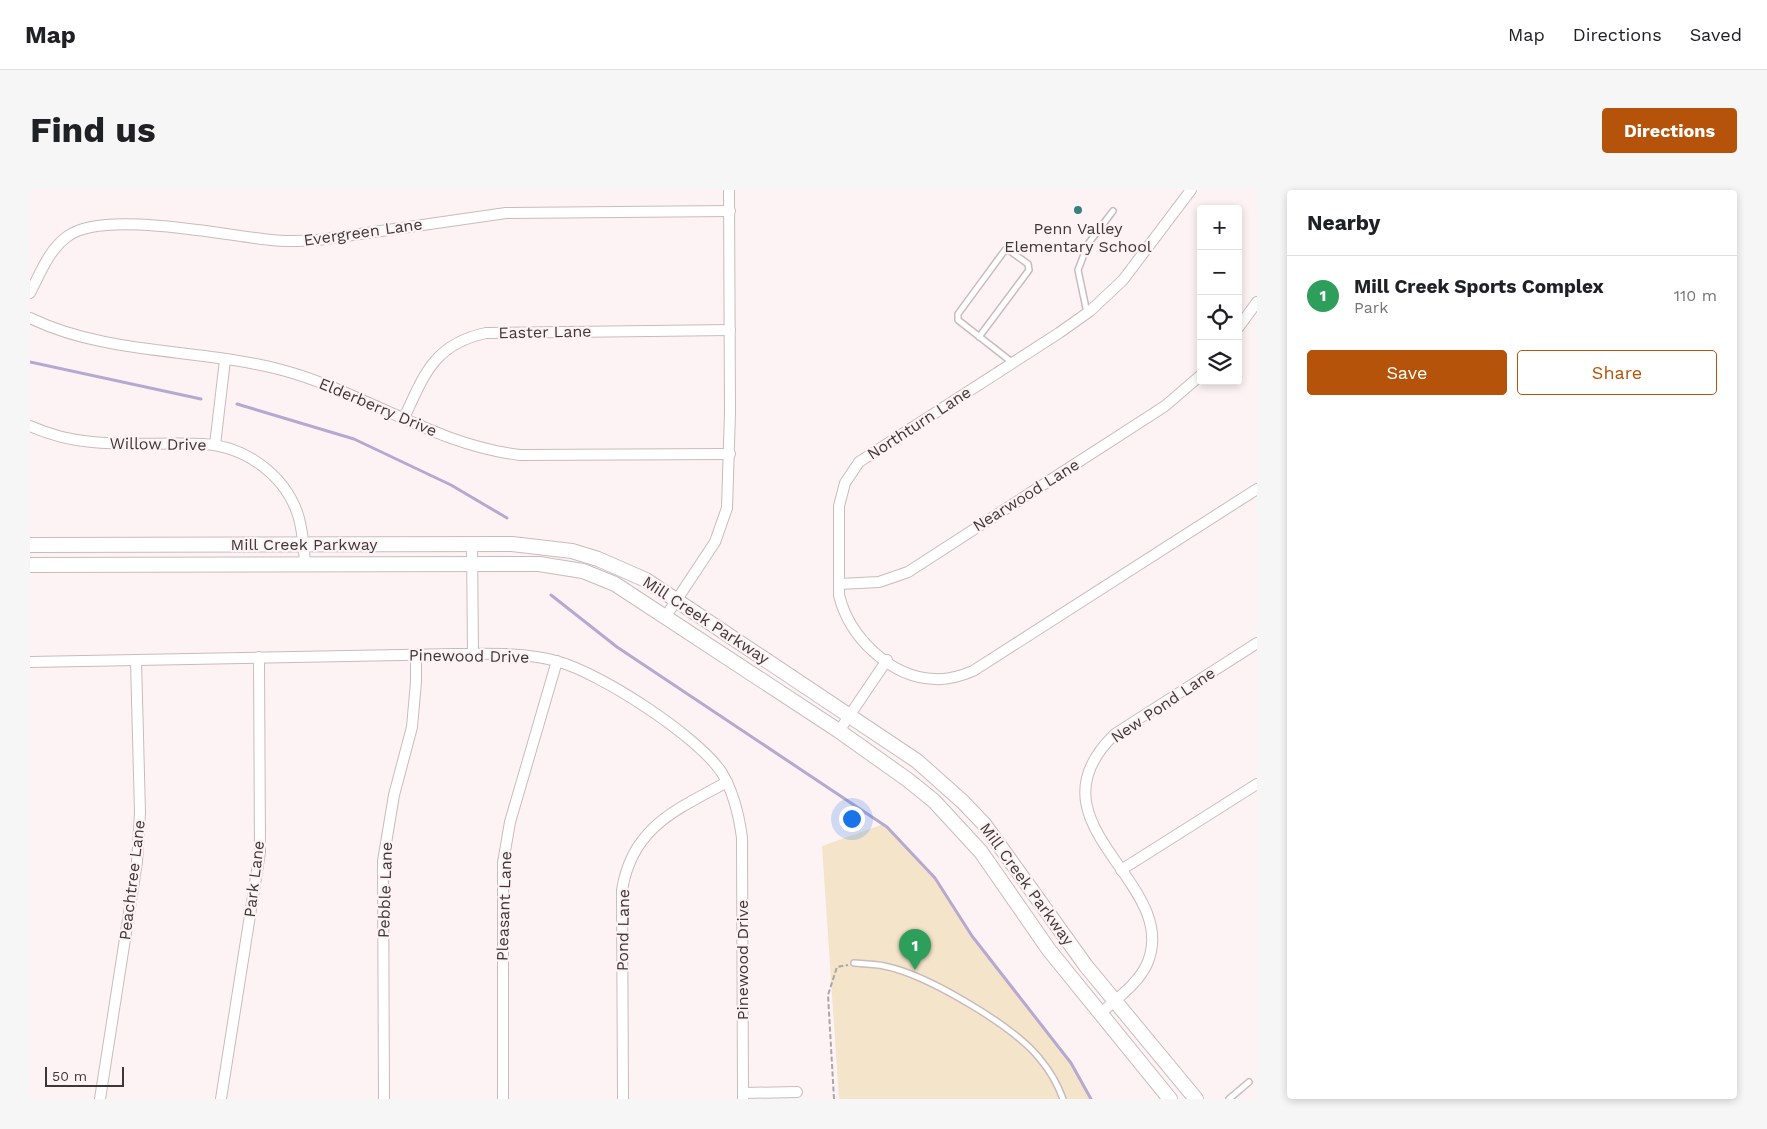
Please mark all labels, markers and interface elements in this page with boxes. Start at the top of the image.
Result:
text: Map [25,21,76,49]
text: Map [1508,24,1545,45]
text: Directions [1573,24,1662,45]
text: Saved [1690,24,1742,45]
button: Directions [1602,108,1737,153]
text: Find us [30,109,156,151]
marker: Penn Valley Elementary School [1072,204,1084,216]
map controls [1197,205,1242,385]
button: + [1197,205,1242,250]
text: Nearby [1307,210,1380,235]
street label: Evergreen Lane [302,214,424,250]
place label: Penn Valley Elementary School [1004,219,1152,256]
button: − [1197,250,1242,295]
text: Mill Creek Sports Complex [1354,275,1604,298]
text: 1 [1320,286,1326,305]
text: 110 m [1674,286,1717,305]
button: locate [1197,295,1242,340]
text: Park [1354,298,1388,317]
street label: Easter Lane [498,322,592,342]
button: layers [1197,340,1242,385]
button: Save [1307,350,1507,395]
button: Share [1517,350,1717,395]
street label: Elderberry Drive [316,374,440,440]
street label: Northturn Lane [864,382,974,464]
street label: Willow Drive [109,434,207,454]
street label: Nearwood Lane [969,455,1083,535]
street label: Mill Creek Parkway [231,535,378,554]
street label: Mill Creek Parkway [639,572,773,668]
street label: Pinewood Drive [409,645,529,667]
street label: New Pond Lane [1107,663,1219,747]
your location [839,806,865,832]
street label: Peachtree Lane [115,819,149,941]
street label: Mill Creek Parkway [976,819,1078,950]
street label: Park Lane [240,839,268,919]
street label: Pebble Lane [374,842,396,938]
street label: Pleasant Lane [493,851,515,961]
street label: Pond Lane [613,889,633,971]
street label: Pinewood Drive [733,900,752,1020]
pin: 1 [899,929,931,970]
scale bar [45,1064,124,1087]
text: 50 m [52,1068,87,1084]

